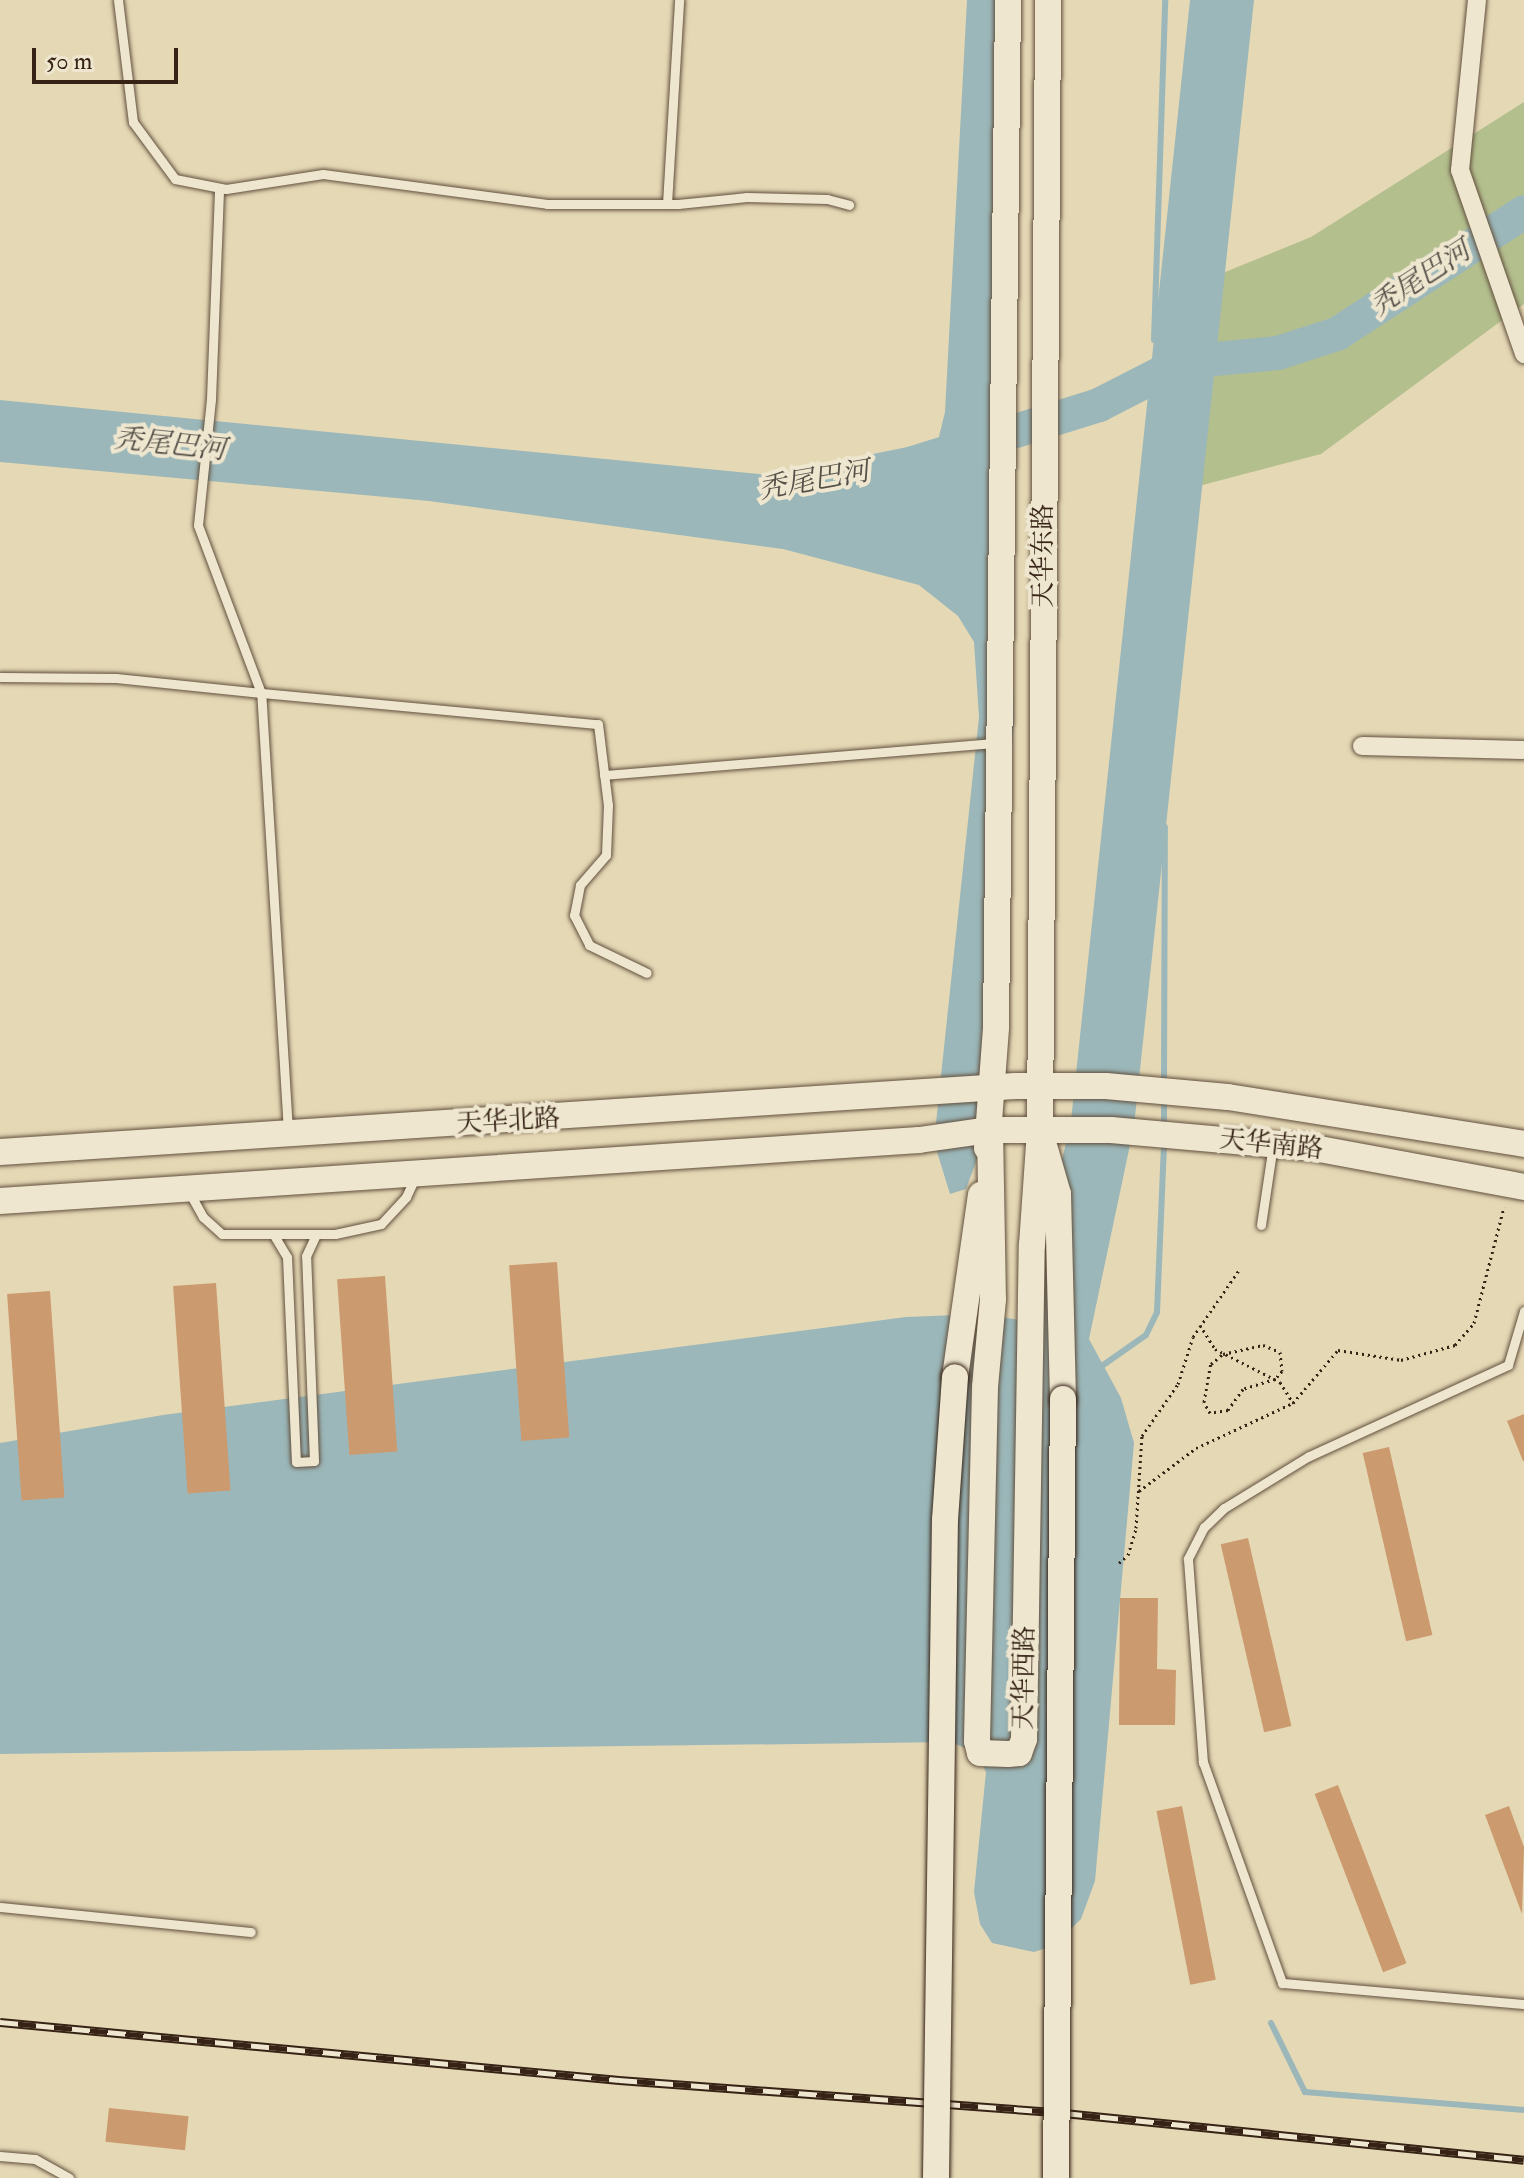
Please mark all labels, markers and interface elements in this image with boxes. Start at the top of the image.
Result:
scale bar [36,32,182,82]
text: 50 m [46,46,92,77]
water label: 秃尾巴河 [1365,234,1477,324]
water label: 秃尾巴河 [113,422,227,468]
water label: 秃尾巴河 [756,455,872,507]
street label: 天华东路 [1028,504,1060,608]
street label: 天华北路 [455,1104,561,1140]
street label: 天华南路 [1218,1124,1324,1166]
street label: 天华西路 [1008,1626,1042,1730]

